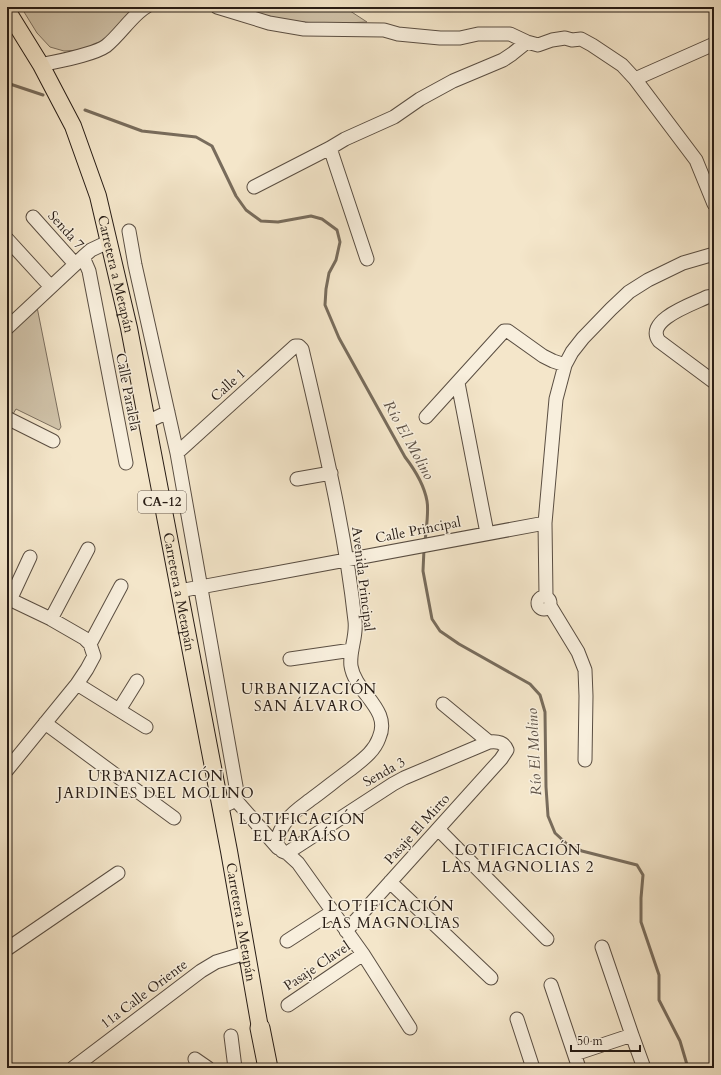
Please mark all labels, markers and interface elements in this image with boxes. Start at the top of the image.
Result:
street label: Senda 7 [44,207,88,253]
street label: Carretera a Metapán [93,213,139,334]
street label: Calle Paralela [111,351,145,433]
street label: Calle 1 [206,364,250,406]
water label: Río El Molino [379,397,439,483]
road number: CA-12 [138,491,186,513]
street label: Calle Principal [374,512,463,548]
street label: Avenida Principal [347,526,379,633]
street label: Carretera a Metapán [159,531,200,653]
district label: URBANIZACIÓN SAN ÁLVARO [241,679,377,716]
water label: Río El Molino [522,708,546,796]
street label: Senda 3 [359,753,409,791]
district label: URBANIZACIÓN JARDINES DEL MOLINO [55,766,255,803]
street label: Pasaje El Mirto [380,789,454,869]
district label: LOTIFICACIÓN EL PARAÍSO [238,809,366,846]
district label: LOTIFICACIÓN LAS MAGNOLIAS 2 [442,840,594,877]
street label: Carretera a Metapán [222,861,261,983]
district label: LOTIFICACIÓN LAS MAGNOLIAS [321,896,461,933]
street label: Pasaje Clavel [280,937,354,995]
street label: 11a Calle Oriente [97,955,191,1033]
scale bar [571,1027,640,1053]
text: 50 m [577,1033,604,1049]

